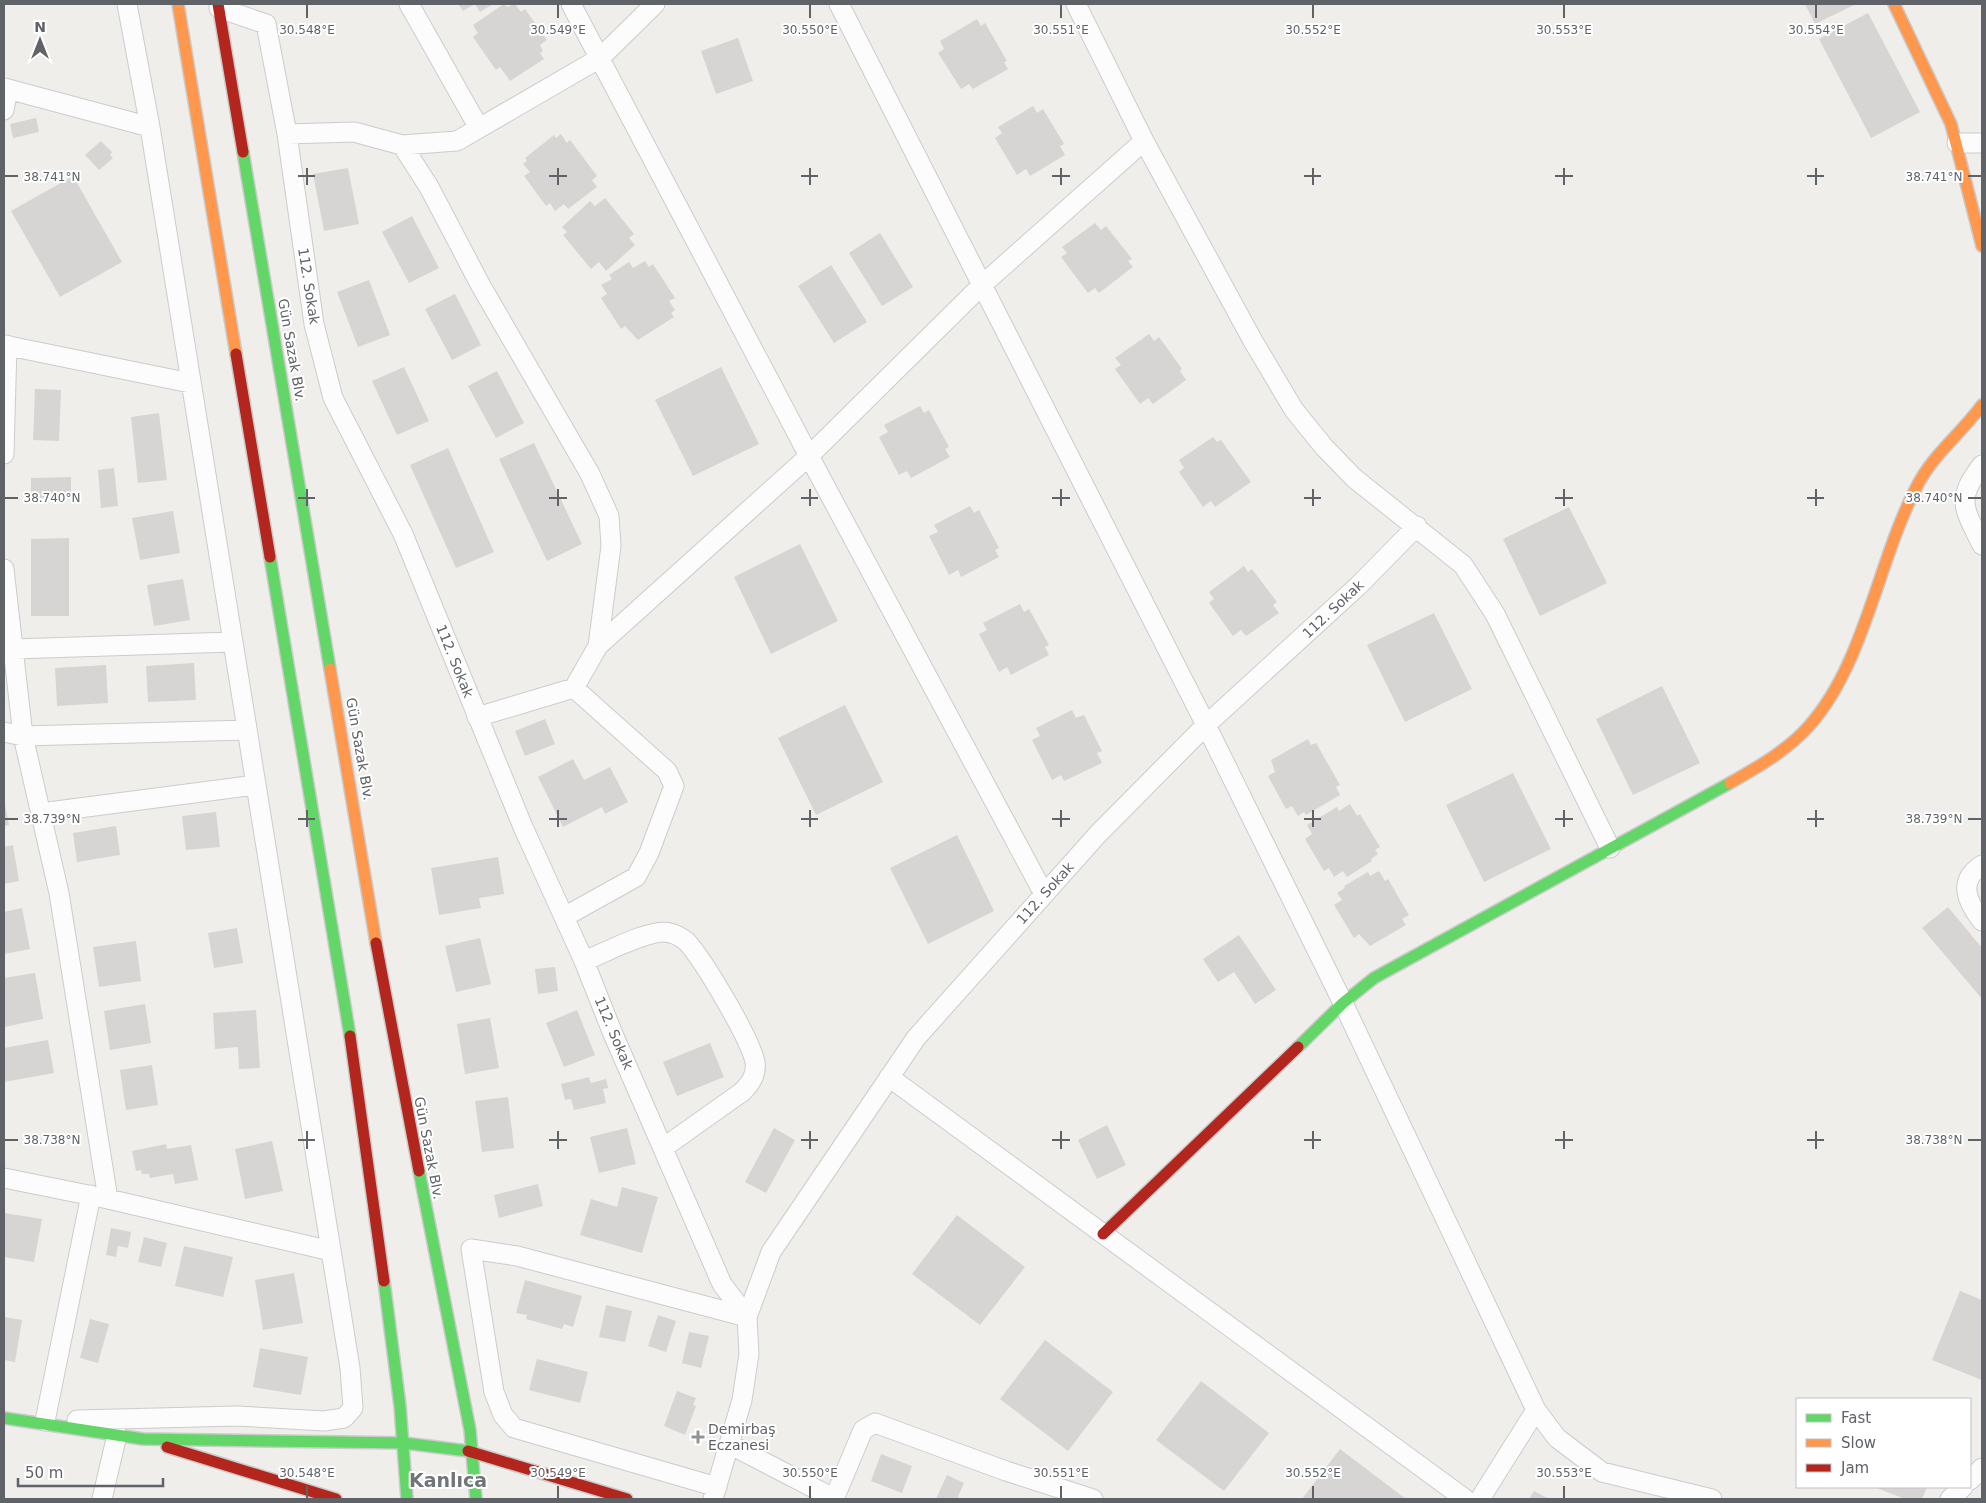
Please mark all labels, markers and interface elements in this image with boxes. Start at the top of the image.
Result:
north arrow [15,15,65,65]
text: N [34,19,46,35]
text: 30.548°E [279,23,335,37]
text: 30.549°E [530,23,586,37]
text: 30.550°E [782,23,838,37]
text: 30.551°E [1033,23,1089,37]
text: 30.552°E [1285,23,1341,37]
text: 30.553°E [1536,23,1592,37]
text: 30.554°E [1788,23,1844,37]
text: 38.741°N [24,170,80,184]
text: 38.741°N [1906,170,1962,184]
street label: 112. Sokak [295,246,323,326]
street label: Gün Sazak Blv. [275,297,309,403]
text: 38.740°N [24,491,80,505]
text: 38.740°N [1906,491,1962,505]
street label: 112. Sokak [1299,576,1367,641]
street label: 112. Sokak [433,622,477,701]
street label: Gün Sazak Blv. [343,696,377,802]
text: 38.739°N [24,812,80,826]
text: 38.739°N [1906,812,1962,826]
street label: 112. Sokak [1013,858,1078,927]
street label: 112. Sokak [591,994,637,1073]
street label: Gün Sazak Blv. [411,1095,447,1201]
text: 38.738°N [24,1133,80,1147]
text: 38.738°N [1906,1133,1962,1147]
legend [1796,1398,1971,1488]
text: Fast [1841,1409,1871,1427]
place label: Demirbaş Eczanesi [708,1421,775,1453]
marker: Demirbaş Eczanesi [692,1431,704,1443]
text: Slow [1841,1434,1876,1452]
scale bar [18,1456,162,1488]
text: Jam [1840,1459,1869,1477]
text: 50 m [25,1464,63,1482]
text: 30.548°E [279,1466,335,1480]
text: 30.549°E [530,1466,586,1480]
text: 30.550°E [782,1466,838,1480]
text: 30.551°E [1033,1466,1089,1480]
text: 30.552°E [1285,1466,1341,1480]
text: 30.553°E [1536,1466,1592,1480]
district label: Kanlıca [409,1469,487,1491]

